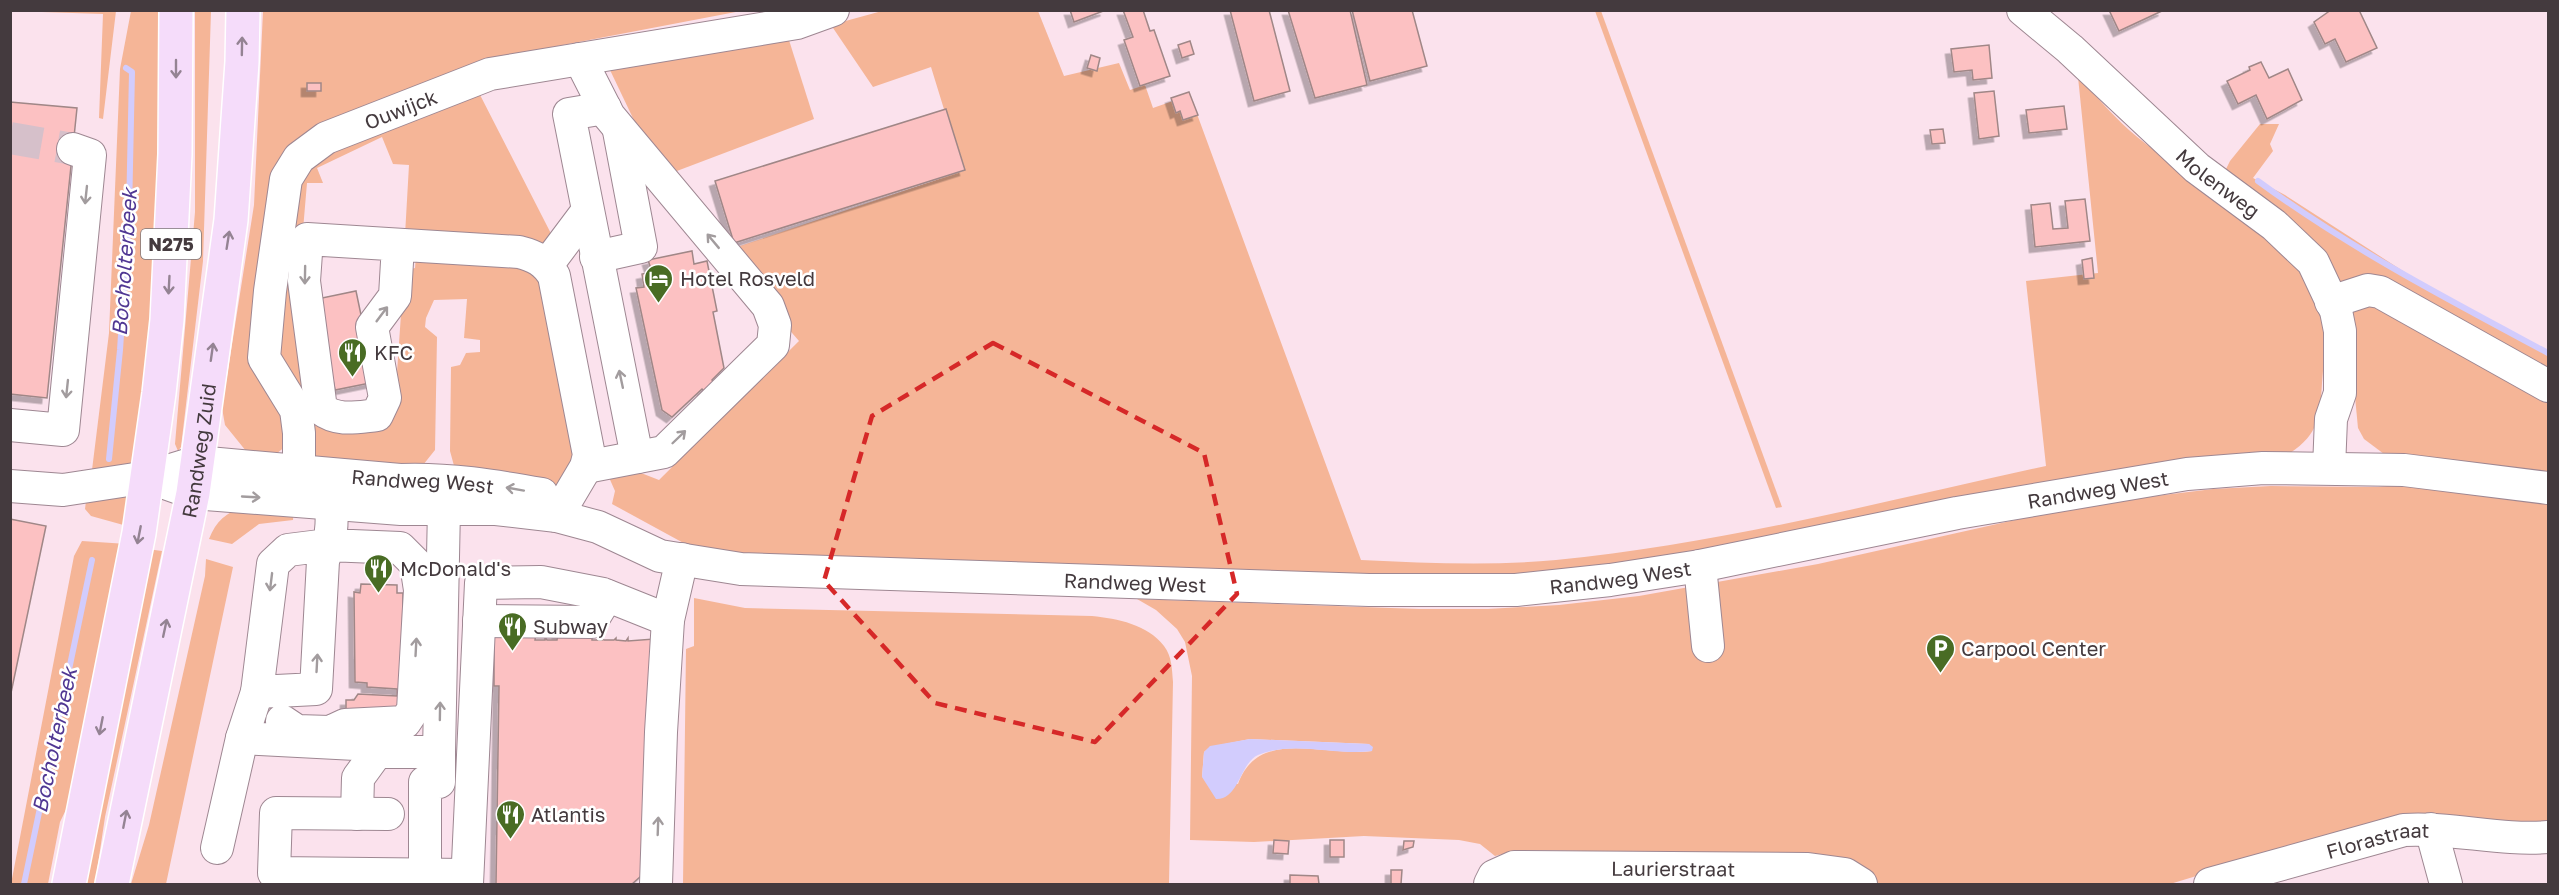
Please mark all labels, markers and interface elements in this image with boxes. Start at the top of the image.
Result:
one-way arrow [236,36,248,56]
one-way arrow [170,58,182,78]
street label: Ouwijck [361,84,440,134]
street label: Molenweg [2172,143,2265,223]
one-way arrow [80,185,91,205]
water label: Bocholterbeek [106,185,142,337]
road number: N275 [141,229,201,259]
one-way arrow [223,231,234,251]
one-way arrow [706,233,719,249]
hotel icon: Hotel Rosveld [643,262,675,304]
one-way arrow [299,265,311,285]
place label: Hotel Rosveld [680,266,815,290]
one-way arrow [163,274,174,294]
one-way arrow [376,306,388,322]
restaurant icon: KFC [337,336,369,378]
place label: KFC [374,340,413,364]
one-way arrow [206,343,217,363]
one-way arrow [615,370,626,389]
one-way arrow [61,379,72,399]
street label: Randweg Zuid [176,382,220,520]
one-way arrow [671,430,686,445]
street label: Randweg West [351,464,496,498]
street label: Randweg West [2025,465,2170,513]
one-way arrow [506,484,526,495]
one-way arrow [241,492,261,503]
one-way arrow [133,524,144,544]
restaurant icon: McDonald's [363,552,395,594]
place label: McDonald's [400,556,511,580]
street label: Randweg West [1548,556,1693,598]
street label: Randweg West [1063,568,1207,597]
one-way arrow [265,572,276,592]
restaurant icon: Subway [496,610,528,652]
place label: Subway [533,614,608,638]
one-way arrow [160,619,171,639]
parking icon: Carpool Center [1924,632,1956,674]
place label: Carpool Center [1961,636,2106,660]
one-way arrow [411,637,422,657]
one-way arrow [312,654,323,674]
water label: Bocholterbeek [26,663,83,815]
one-way arrow [434,701,445,721]
one-way arrow [95,716,106,735]
restaurant icon: Atlantis [494,798,526,840]
place label: Atlantis [531,802,605,826]
one-way arrow [120,810,132,829]
one-way arrow [652,817,664,837]
street label: Florastraat [2324,818,2430,863]
street label: Laurierstraat [1611,856,1735,881]

